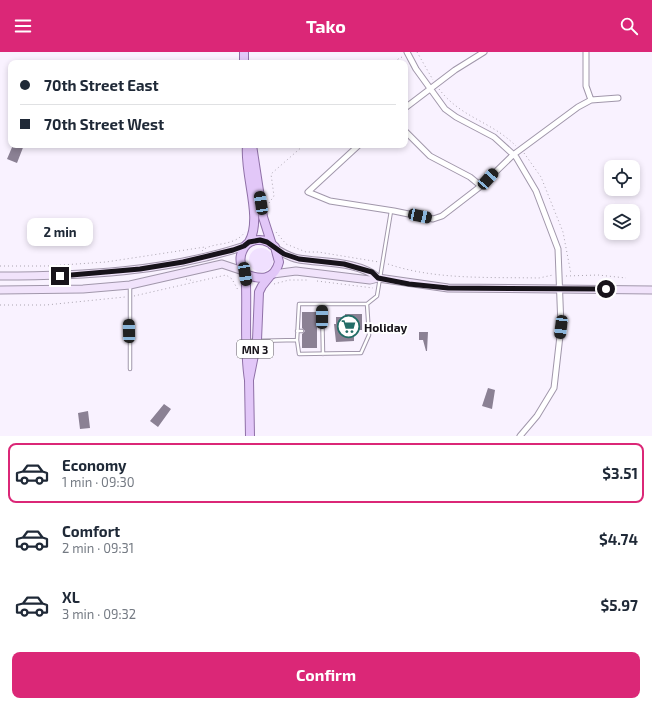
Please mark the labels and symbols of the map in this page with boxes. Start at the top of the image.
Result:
car [476,166,500,192]
car [253,190,269,216]
car [407,208,433,224]
callout: 2 min [27,218,93,246]
car [237,261,253,287]
route end [51,267,69,285]
route start [597,280,615,298]
car [316,305,328,329]
supermarket icon: Holiday [335,314,361,340]
car [554,314,568,340]
car [123,319,135,343]
place label: Holiday [364,320,408,335]
road number: MN 3 [237,340,273,358]

